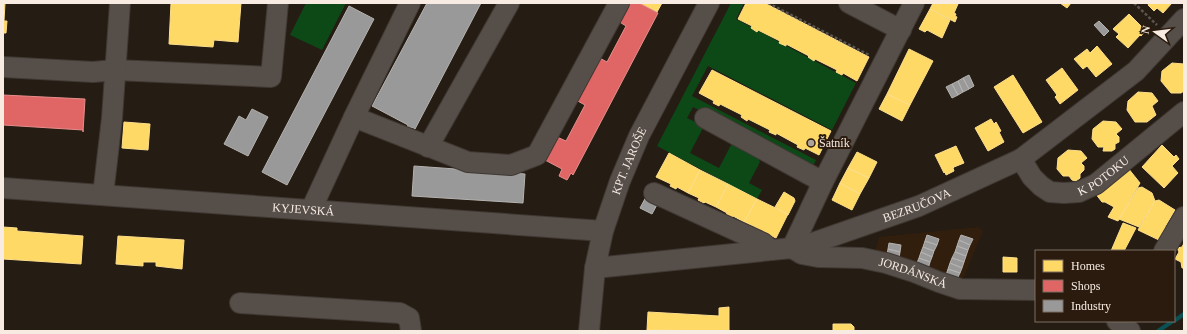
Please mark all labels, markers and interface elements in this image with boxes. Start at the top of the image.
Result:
north arrow [1135,12,1175,52]
text: N [1139,24,1152,35]
street label: KPT. JAROŠE [609,125,649,196]
place label: Šatník [819,136,850,150]
marker: Šatník [806,138,816,148]
street label: K POTOKU [1075,153,1132,199]
street label: BEZRUČOVA [881,185,953,225]
street label: KYJEVSKÁ [272,200,335,219]
legend [1035,250,1175,322]
street label: JORDÁNSKÁ [878,255,949,291]
text: Homes [1071,259,1105,273]
text: Shops [1071,279,1101,293]
text: Industry [1071,299,1111,313]

